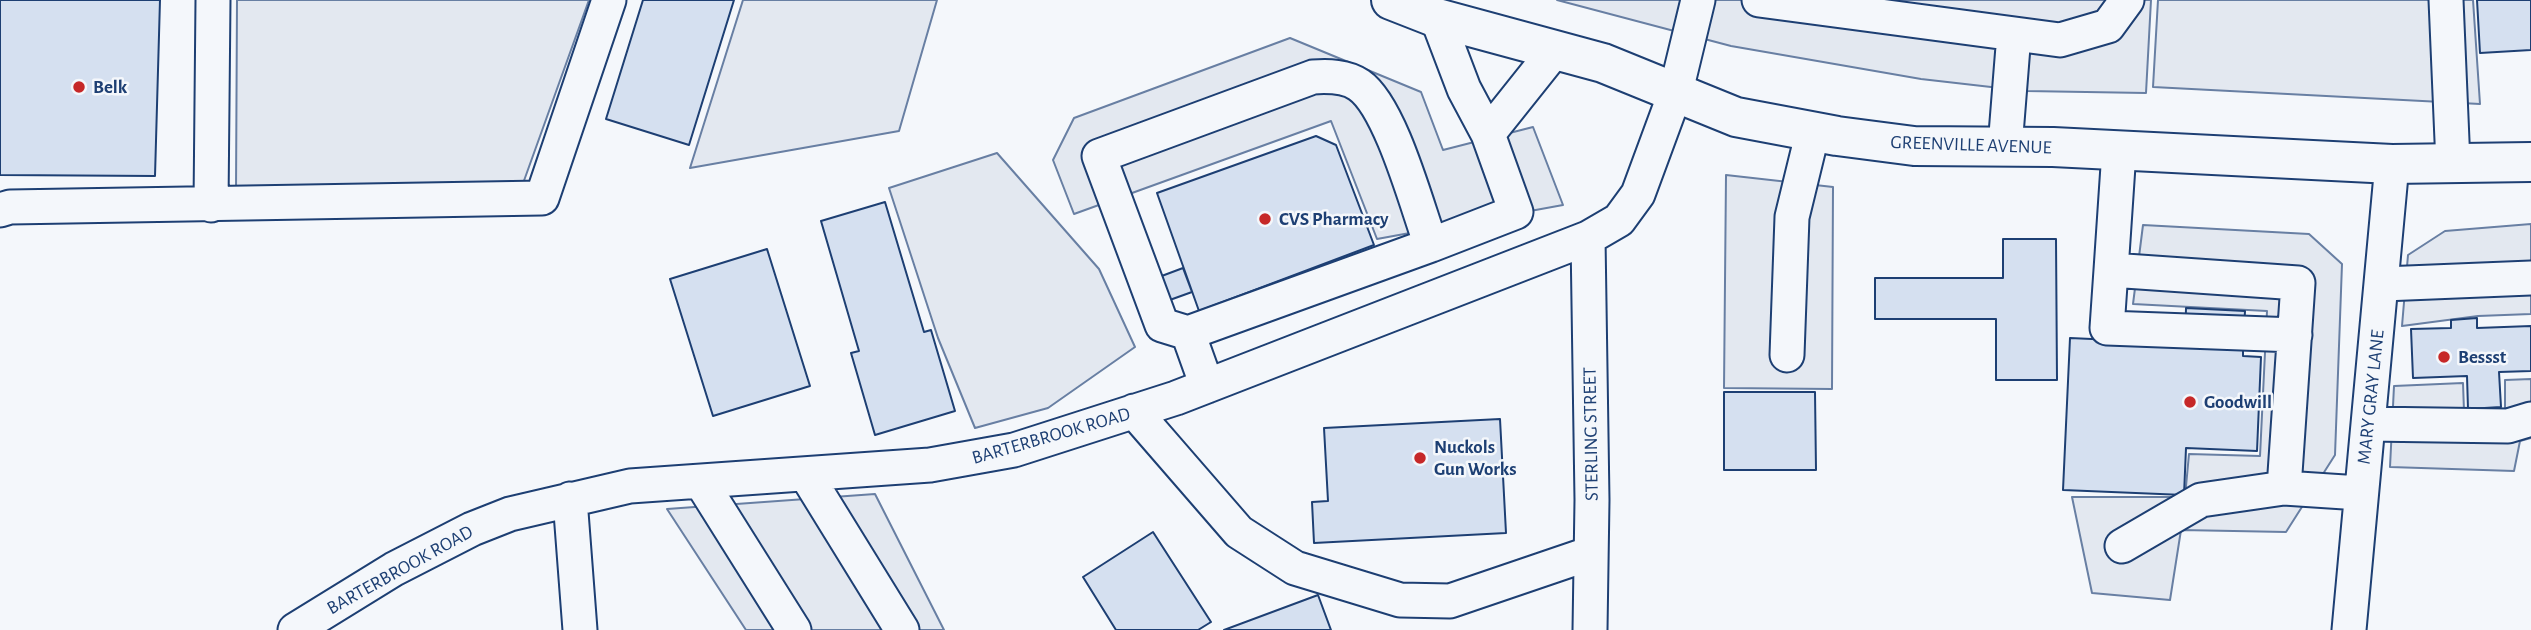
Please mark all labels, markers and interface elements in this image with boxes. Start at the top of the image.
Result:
place label: Belk [93,76,127,98]
marker: Belk [71,79,87,95]
street label: GREENVILLE AVENUE [1890,131,2052,159]
place label: CVS Pharmacy [1279,208,1389,230]
marker: CVS Pharmacy [1257,211,1273,227]
street label: MARY GRAY LANE [2353,329,2389,465]
place label: Bessst [2458,346,2506,368]
marker: Bessst [2436,349,2452,365]
street label: STERLING STREET [1578,367,1604,501]
place label: Goodwill [2204,391,2272,413]
marker: Goodwill [2182,394,2198,410]
street label: BARTERBROOK ROAD [969,402,1133,470]
place label: Nuckols Gun Works [1434,436,1516,480]
marker: Nuckols Gun Works [1412,450,1428,466]
street label: BARTERBROOK ROAD [323,520,477,620]

